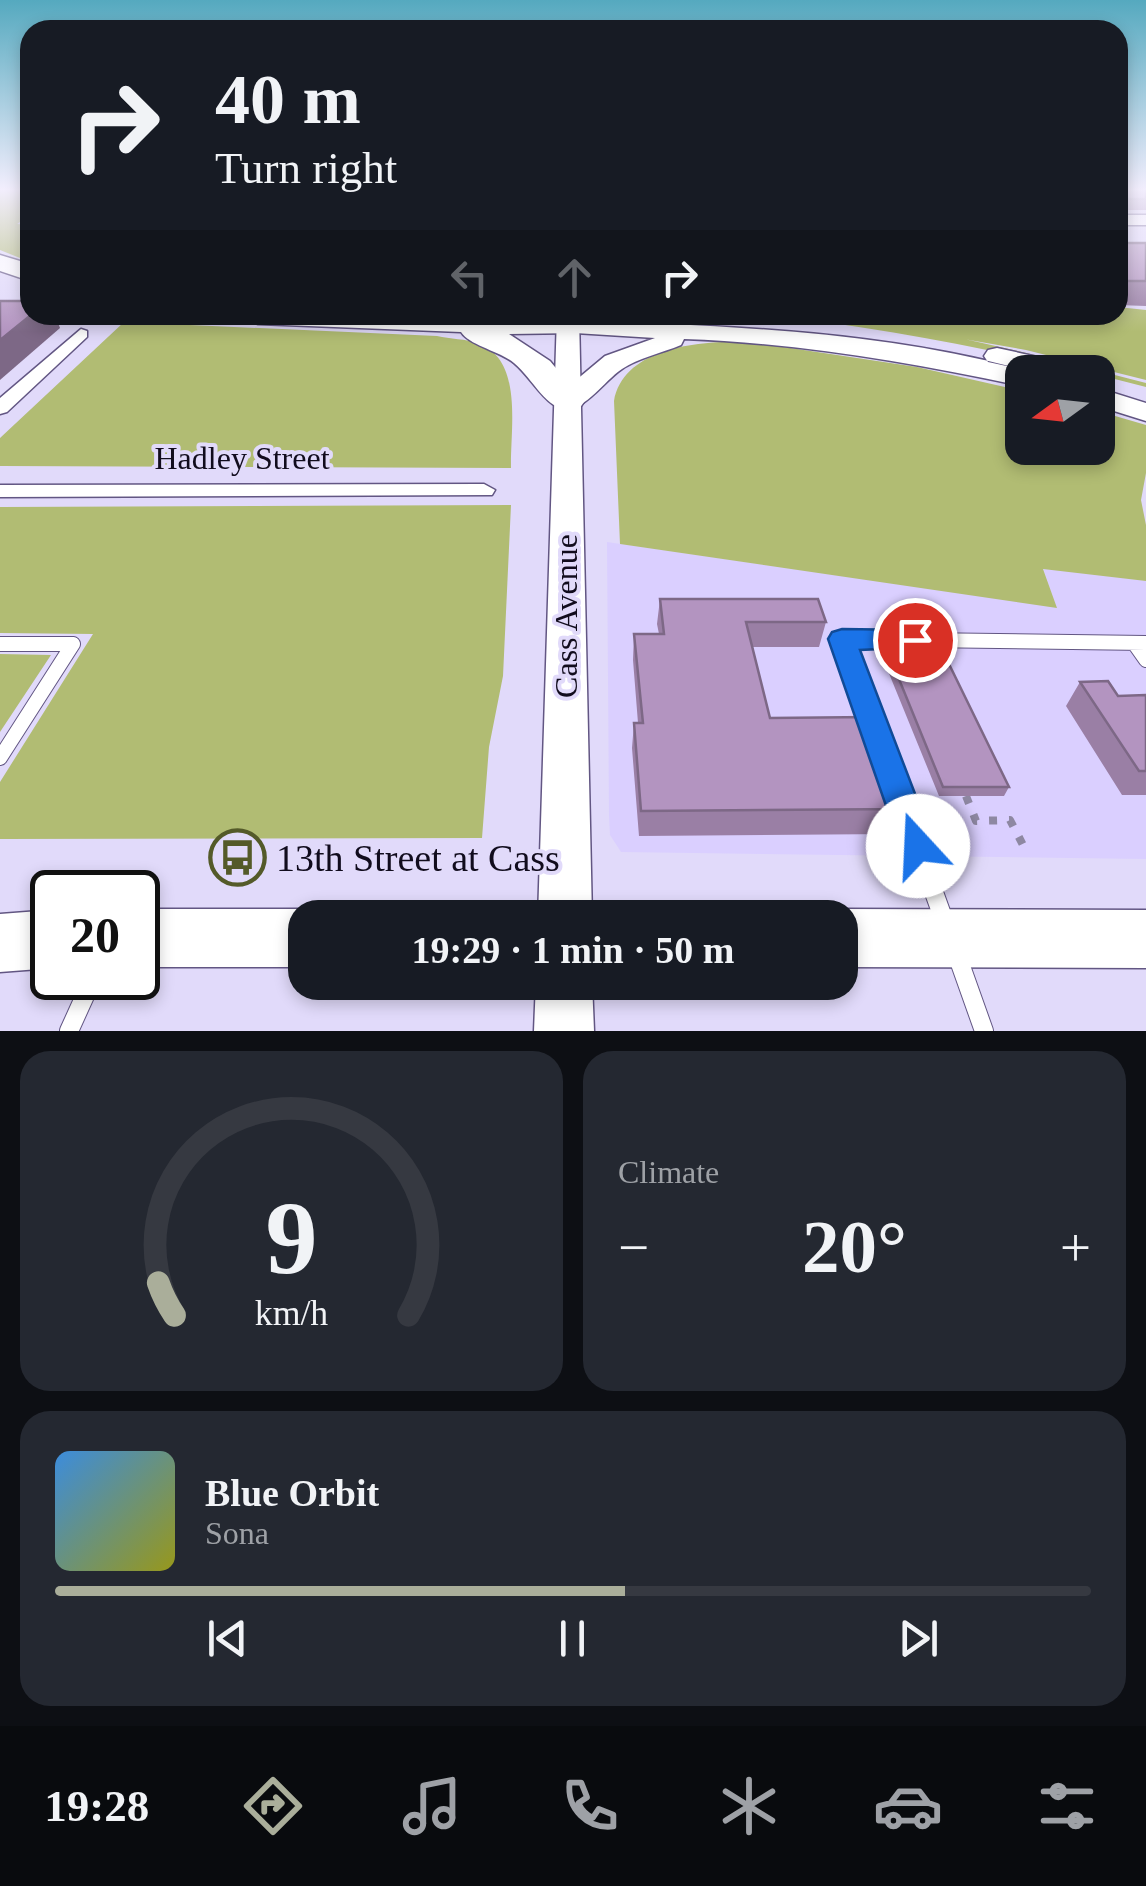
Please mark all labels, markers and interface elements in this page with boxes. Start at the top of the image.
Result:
icon: right [50,60,180,190]
text: 40 m [215,61,361,138]
text: Turn right [215,143,397,193]
icon: left [442,250,497,305]
icon: ahead [547,250,602,305]
icon: right [652,250,707,305]
north arrow [1005,355,1115,465]
map controls [1005,355,1115,465]
street label: Hadley Street [154,440,330,476]
street label: Cass Avenue [548,534,584,698]
pin [873,598,958,683]
icon: arrive [888,613,943,668]
position arrow [866,794,970,898]
bus stop icon: 13th Street at Cass [207,828,267,888]
place label: 13th Street at Cass [276,837,560,879]
speed limit sign: 20 [30,870,160,1000]
text: 19:29 · 1 min · 50 m [412,929,735,971]
text: Climate [618,1154,719,1190]
text: 9 [266,1180,318,1295]
text: 20° [802,1205,907,1288]
text: − [618,1217,649,1278]
text: + [1060,1217,1091,1278]
text: km/h [255,1293,328,1333]
text: Blue Orbit [205,1472,379,1514]
text: Sona [205,1515,269,1551]
icon: previous [200,1611,255,1666]
icon: pause [545,1611,600,1666]
icon: next [891,1611,946,1666]
icon: directions [238,1771,308,1841]
icon: music [397,1771,467,1841]
icon: phone [555,1771,625,1841]
icon: climate [714,1771,784,1841]
icon: car [873,1771,943,1841]
icon: filters [1032,1771,1102,1841]
text: 19:28 [44,1781,149,1831]

